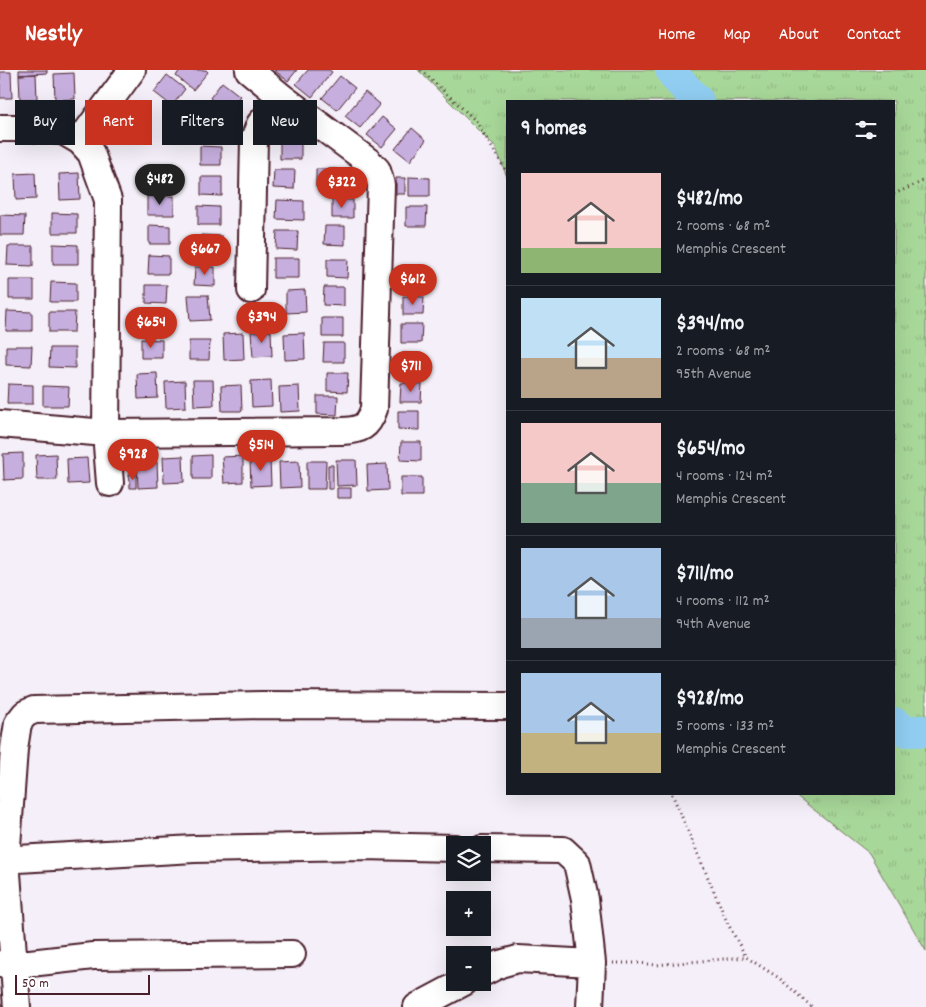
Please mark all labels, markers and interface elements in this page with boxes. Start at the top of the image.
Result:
text: Nestly [25,18,82,52]
text: Home [658,23,695,48]
text: Map [723,23,751,48]
text: About [779,23,819,48]
text: Contact [847,23,901,48]
chip: Buy [15,100,75,145]
chip: Rent [85,100,152,145]
chip: Filters [162,100,243,145]
chip: New [253,100,317,145]
text: 9 homes [521,115,587,145]
icon: filters [852,116,880,144]
pin: $482 [130,164,190,206]
pin: $322 [312,166,372,209]
text: $482 [146,168,174,191]
text: $322 [327,171,357,194]
text: $482/mo [676,185,743,215]
icon: home [561,193,621,253]
text: 2 rooms · 68 m² [676,215,770,238]
pin: $667 [175,234,235,276]
text: $667 [190,238,220,261]
text: Memphis Crescent [676,238,786,261]
pin: $612 [383,264,443,306]
text: $612 [400,268,426,291]
pin: $394 [232,302,292,344]
pin: $654 [121,306,181,349]
text: $394 [247,306,277,329]
text: $394/mo [676,310,744,340]
text: $654 [136,311,166,334]
icon: home [561,318,621,378]
text: 2 rooms · 68 m² [676,340,770,363]
pin: $711 [381,350,441,393]
text: $711 [400,355,422,378]
text: 95th Avenue [676,363,751,386]
pin: $514 [231,430,291,472]
text: $514 [248,434,274,457]
text: $654/mo [676,435,745,465]
pin: $928 [103,438,163,481]
text: $928 [119,443,147,466]
icon: home [561,443,621,503]
text: 4 rooms · 124 m² [676,465,773,488]
text: Memphis Crescent [676,488,786,511]
text: $711/mo [676,560,734,590]
icon: home [561,568,621,628]
text: 4 rooms · 112 m² [676,590,770,613]
text: 94th Avenue [676,613,751,636]
text: $928/mo [676,685,744,715]
icon: home [561,693,621,753]
text: 5 rooms · 133 m² [676,715,774,738]
text: Memphis Crescent [676,738,786,761]
map controls [446,836,491,991]
button: layers [446,836,491,881]
button: + [446,891,491,936]
button: − [446,946,491,991]
scale bar [15,972,150,995]
text: 50 m [22,974,49,994]

